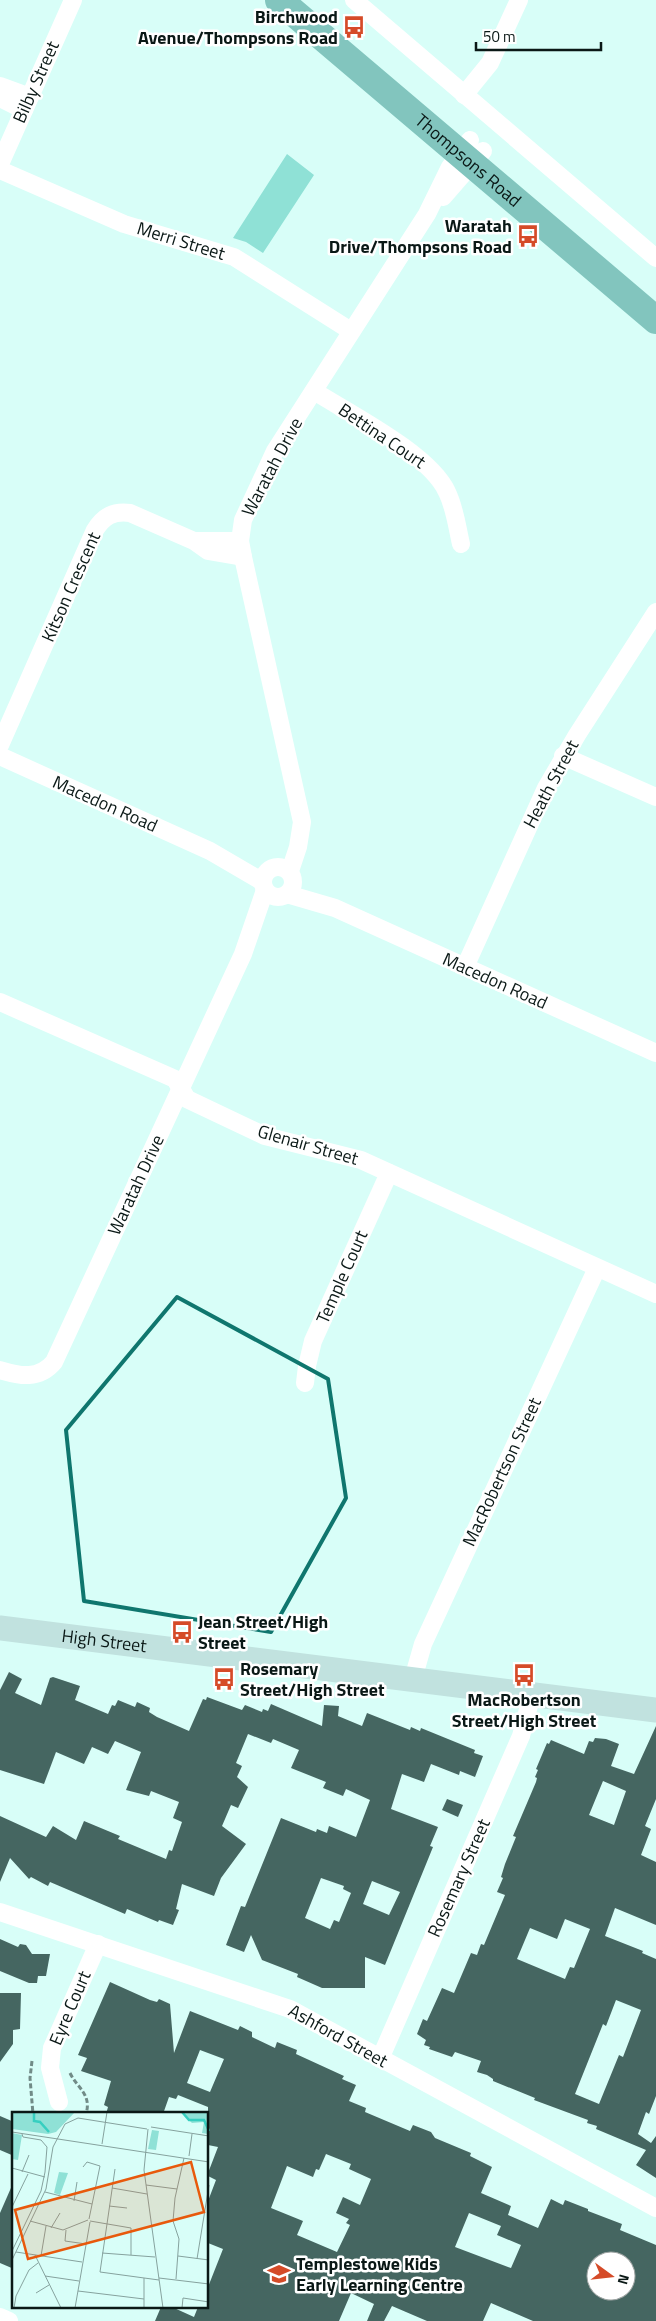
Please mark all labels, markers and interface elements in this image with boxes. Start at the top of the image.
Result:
place label: Birchwood Avenue/Thompsons Road [138,3,338,51]
bus stop icon: Birchwood Avenue/Thompsons Road [341,14,367,40]
scale bar [476,20,601,52]
text: 50 m [483,25,516,48]
street label: Bilby Street [5,36,66,127]
street label: Thompsons Road [409,107,528,213]
place label: Waratah Drive/Thompsons Road [329,212,512,260]
street label: Merri Street [134,214,229,267]
bus stop icon: Waratah Drive/Thompsons Road [515,223,541,249]
street label: Bettina Court [333,396,432,475]
street label: Waratah Drive [234,413,309,521]
street label: Kitson Crescent [34,527,107,646]
street label: Heath Street [516,734,585,833]
street label: Macedon Road [48,768,162,839]
street label: Macedon Road [438,945,552,1016]
street label: Glenair Street [255,1117,362,1172]
street label: Waratah Drive [100,1130,171,1240]
street label: Temple Court [309,1225,374,1328]
street label: MacRobertson Street [455,1392,548,1551]
place label: Jean Street/High Street [198,1608,328,1656]
bus stop icon: Jean Street/High Street [169,1619,195,1645]
street label: High Street [60,1622,149,1659]
place label: Rosemary Street/High Street [240,1655,385,1703]
bus stop icon: MacRobertson Street/High Street [511,1662,537,1688]
bus stop icon: Rosemary Street/High Street [211,1666,237,1692]
place label: MacRobertson Street/High Street [452,1686,597,1734]
street label: Rosemary Street [420,1814,497,1941]
street label: Eyre Court [42,1966,98,2049]
street label: Ashford Street [284,1997,393,2074]
inset map [12,2112,209,2308]
place label: Templestowe Kids Early Learning Centre [296,2250,463,2298]
north arrow [586,2251,636,2301]
school or university icon: Templestowe Kids Early Learning Centre [266,2261,292,2287]
text: N [613,2272,635,2287]

